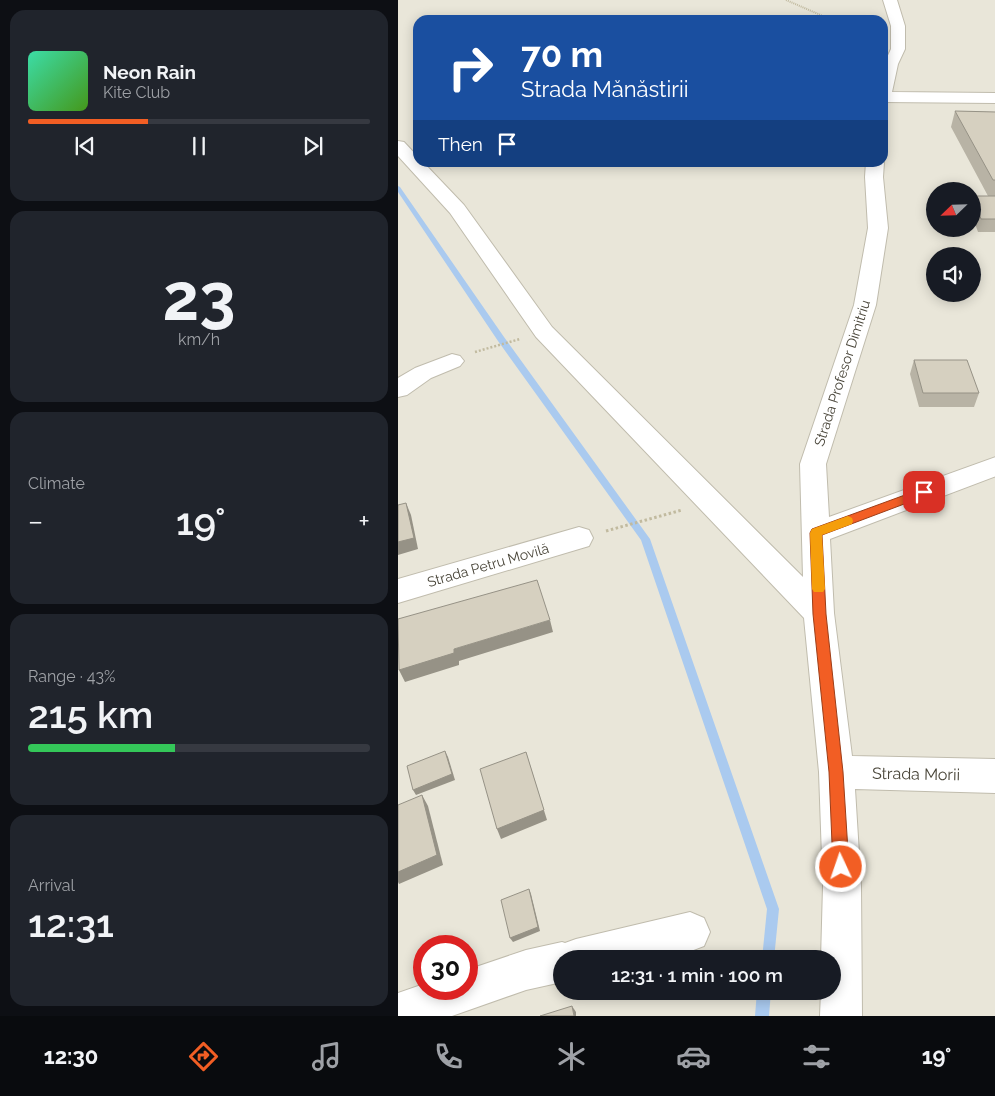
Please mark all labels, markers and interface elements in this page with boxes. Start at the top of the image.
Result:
text: 70 m [521,34,603,75]
icon: right [438,35,503,100]
text: Neon Rain [103,61,196,83]
text: Strada Mănăstirii [521,76,689,102]
text: Kite Club [103,83,170,102]
icon: arrive [493,130,521,158]
icon: previous [71,132,99,160]
icon: pause [185,132,213,160]
icon: next [299,132,327,160]
text: Then [438,133,483,155]
north arrow [926,182,980,238]
map controls [926,182,981,302]
button: sound [926,247,981,302]
text: 23 [163,259,235,335]
street label: Strada Profesor Dimitriu [811,298,873,448]
text: km/h [178,330,220,349]
pin [903,471,945,513]
text: Climate [28,474,85,493]
icon: arrive [910,478,938,506]
text: 19° [176,499,226,544]
text: − [28,505,43,538]
text: + [358,505,370,538]
street label: Strada Petru Movilă [425,540,551,590]
text: Range · 43% [28,667,116,686]
text: 215 km [28,692,153,737]
street label: Strada Morii [872,764,960,784]
position arrow [814,840,866,892]
text: Arrival [28,876,75,895]
text: 12:31 [28,901,114,946]
speed limit sign: 30 [413,935,478,1000]
text: 12:31 · 1 min · 100 m [611,964,783,986]
icon: directions [186,1039,221,1074]
icon: music [309,1039,344,1074]
icon: phone [431,1039,466,1074]
icon: climate [554,1039,589,1074]
icon: car [676,1039,711,1074]
icon: filters [799,1039,834,1074]
text: 12:30 [44,1043,98,1069]
text: 19° [922,1043,951,1069]

